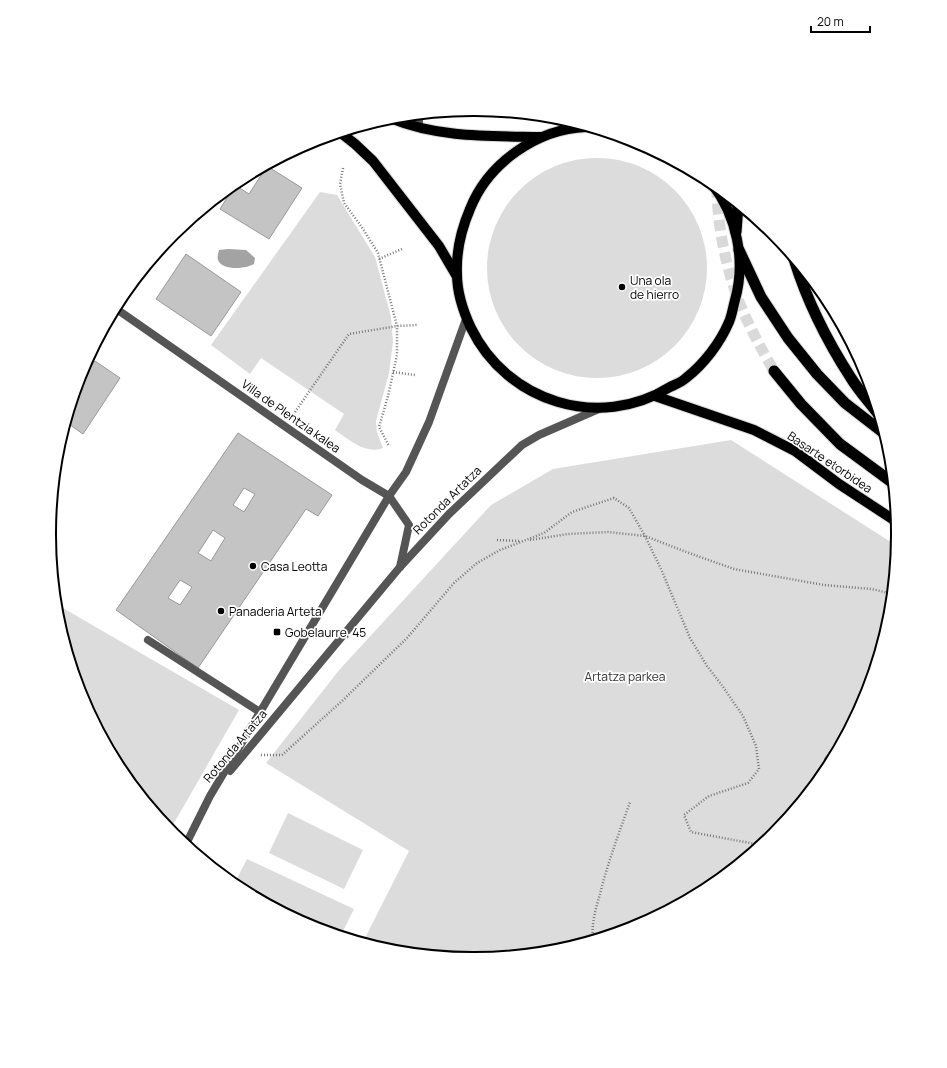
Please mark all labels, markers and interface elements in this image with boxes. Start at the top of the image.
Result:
scale bar [811,8,870,34]
text: 20 m [817,13,844,30]
place label: Una ola de hierro [630,272,679,303]
marker: Una ola de hierro [617,282,627,292]
street label: Villa de Plentzia kalea [238,375,344,457]
street label: Basarte etorbidea [784,427,876,497]
street label: Rotonda Artatza [409,462,485,538]
place label: Casa Leotta [261,558,327,575]
marker: Casa Leotta [248,561,258,571]
place label: Panaderia Arteta [229,603,322,620]
marker: Panaderia Arteta [216,606,226,616]
place label: Gobelaurre, 45 [285,624,366,641]
marker: Gobelaurre, 45 [272,627,282,637]
park label: Artatza parkea [585,668,665,685]
street label: Rotonda Artatza [199,706,271,786]

